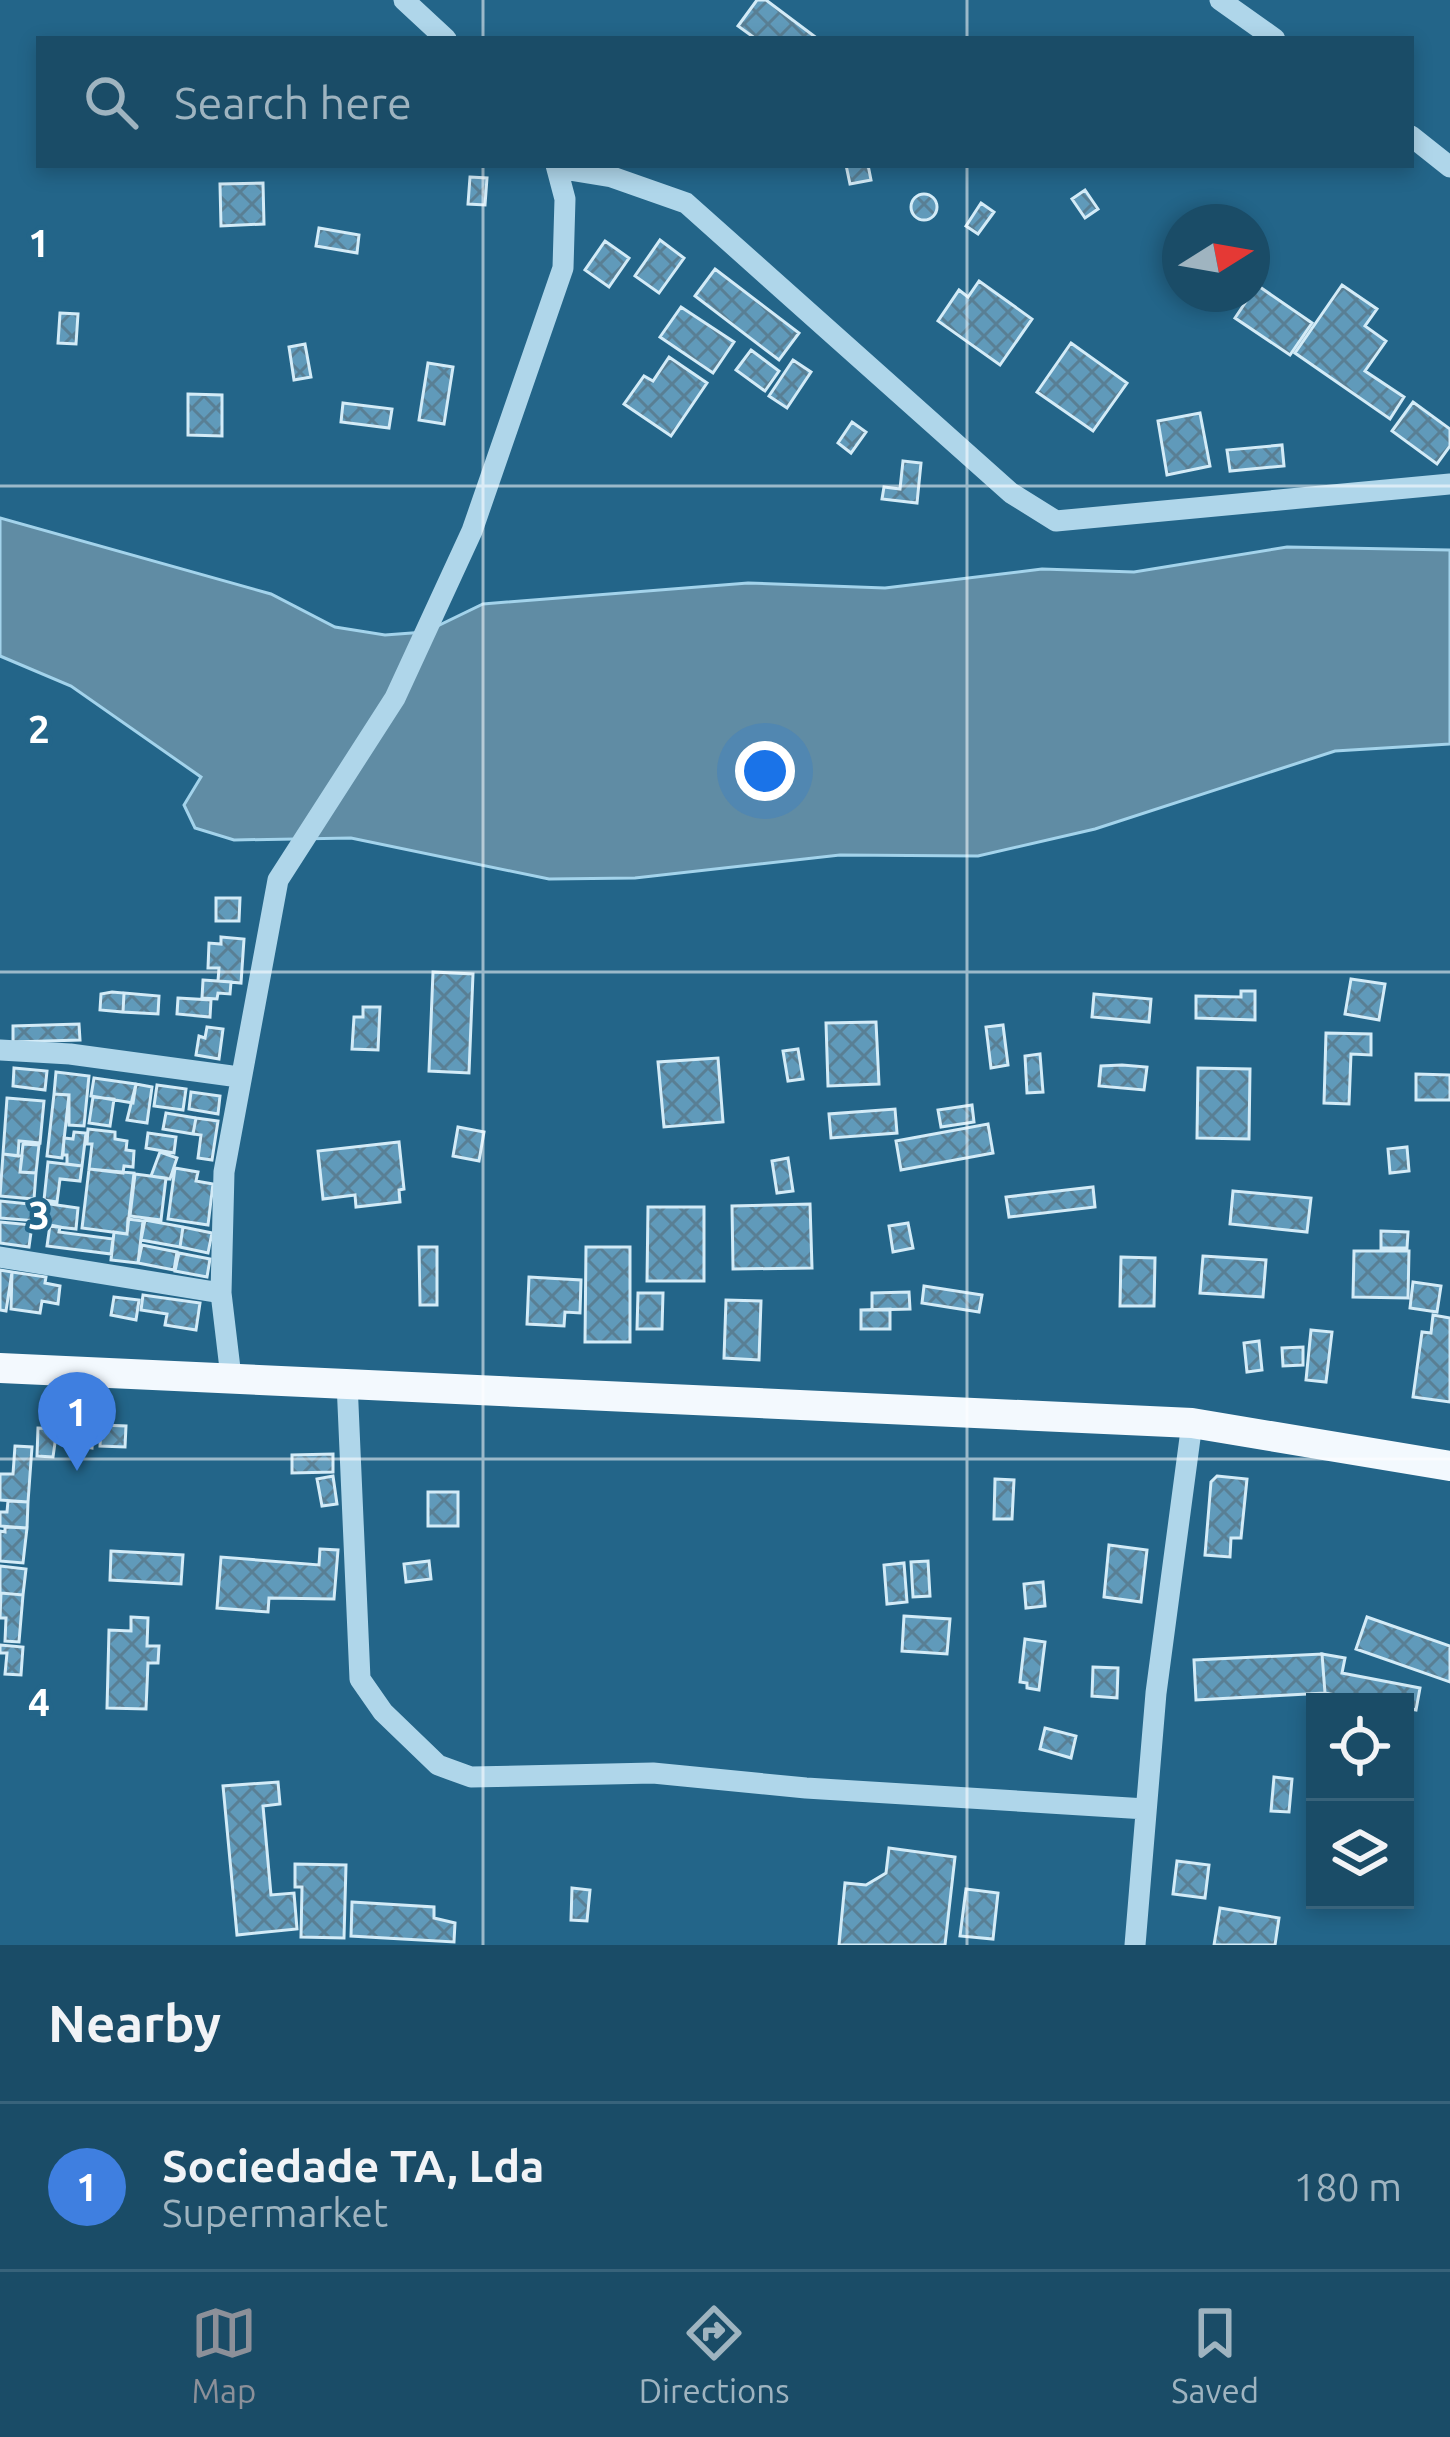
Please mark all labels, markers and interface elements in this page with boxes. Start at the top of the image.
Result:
search box [36,36,1414,168]
icon: search [78,69,144,135]
text: Search here [174,77,412,128]
north arrow [1162,204,1270,312]
text: 1 [28,221,50,264]
text: 2 [28,707,50,750]
your location [735,741,795,801]
text: 3 [28,1193,50,1236]
pin: 1 [38,1372,116,1471]
text: 4 [28,1680,50,1723]
map controls [1306,1693,1414,1909]
button: locate [1306,1693,1414,1801]
button: layers [1306,1801,1414,1909]
text: Nearby [48,1994,221,2052]
text: Sociedade TA, Lda [162,2140,545,2191]
text: 1 [76,2165,98,2208]
text: 180 m [1293,2165,1402,2208]
text: Supermarket [162,2191,388,2234]
tab: Map [191,2300,257,2409]
tab: Directions [639,2300,789,2409]
tab: Saved [1171,2300,1259,2409]

